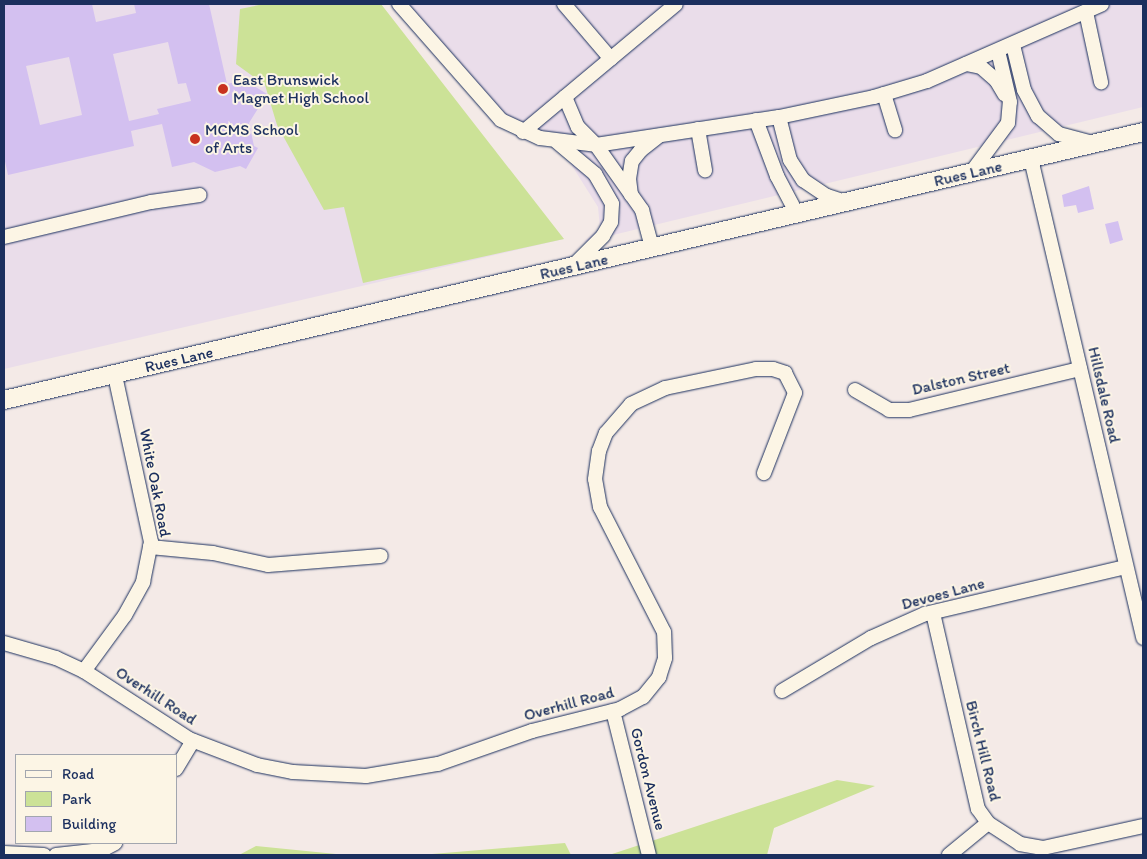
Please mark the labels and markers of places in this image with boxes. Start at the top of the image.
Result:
place label: East Brunswick Magnet High School [233,70,369,108]
marker: East Brunswick Magnet High School [217,83,229,95]
place label: MCMS School of Arts [205,120,298,158]
marker: MCMS School of Arts [189,133,201,145]

